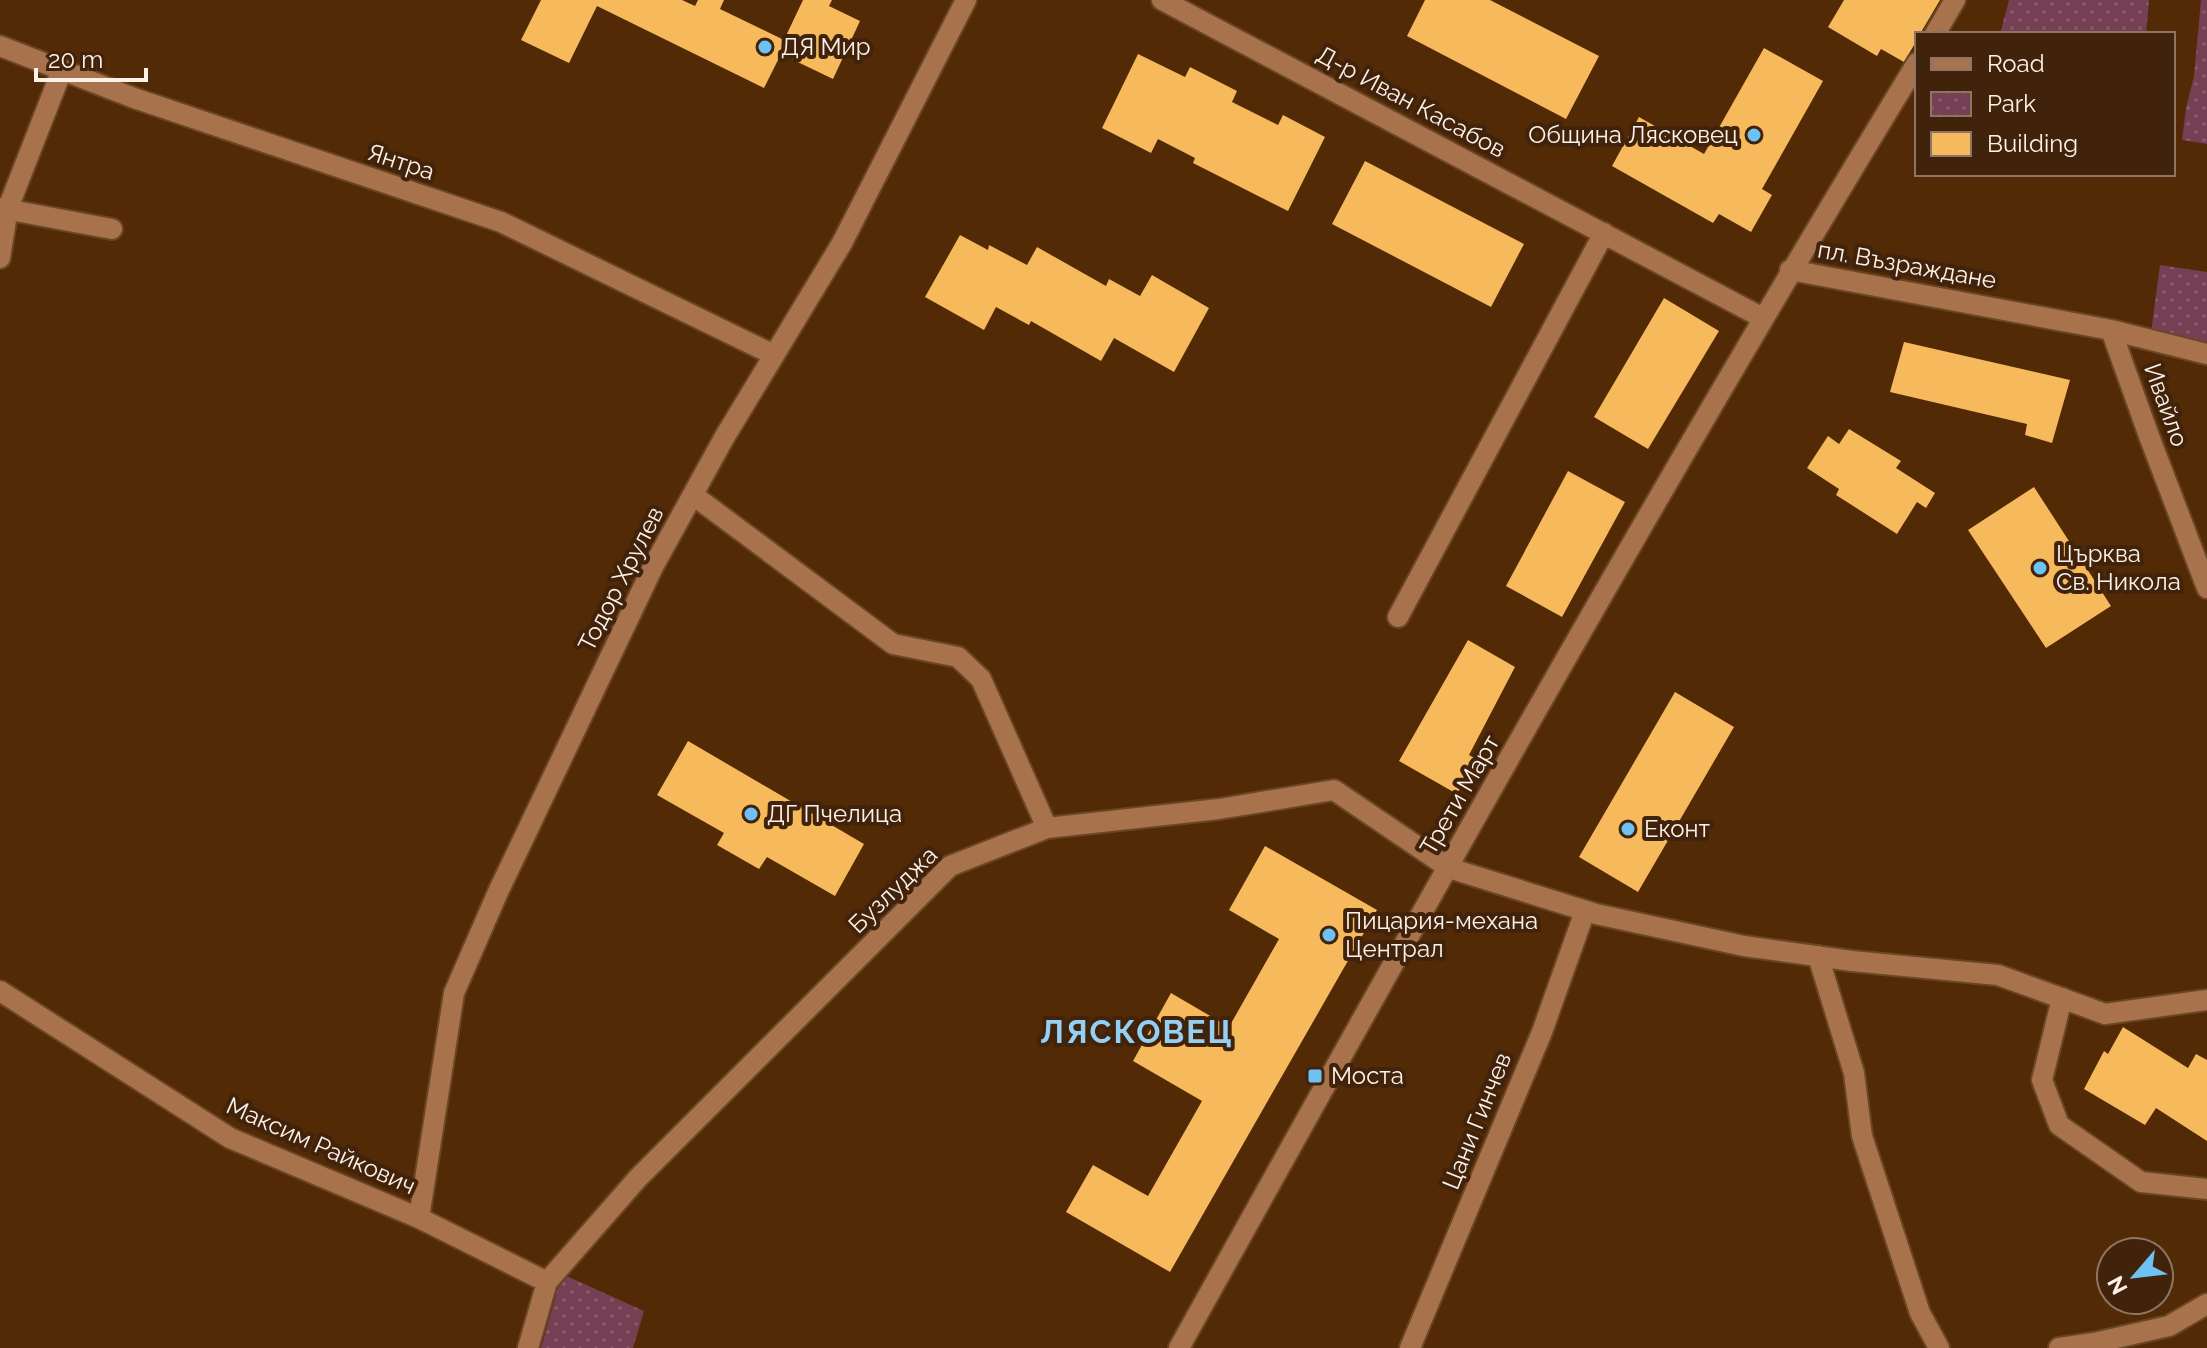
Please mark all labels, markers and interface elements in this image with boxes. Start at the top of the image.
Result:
scale bar [36,32,146,82]
place label: ДЯ Мир [781,32,871,61]
legend [1915,32,2175,176]
marker: ДЯ Мир [756,38,774,56]
street label: Д-р Иван Касабов [1312,40,1511,164]
text: 20 m [48,45,103,74]
text: Road [1987,49,2045,78]
text: Park [1987,89,2036,118]
place label: Община Лясковец [1528,120,1738,149]
marker: Община Лясковец [1745,126,1763,144]
text: Building [1987,129,2078,158]
street label: Янтра [364,137,438,186]
street label: пл. Възраждане [1815,235,1999,295]
street label: Ивайло [2138,359,2195,450]
street label: Тодор Хрулев [572,502,669,656]
place label: Църква Св. Никола [2056,539,2181,596]
marker: Църква Св. Никола [2031,559,2049,577]
street label: Трети Март [1414,729,1506,860]
place label: ДГ Пчелица [767,799,902,828]
marker: ДГ Пчелица [742,805,760,823]
place label: Еконт [1644,814,1711,843]
marker: Еконт [1619,820,1637,838]
street label: Бузлуджа [842,840,943,939]
place label: Пицария-механа Централ [1345,906,1538,963]
marker: Пицария-механа Централ [1320,926,1338,944]
district label: ЛЯСКОВЕЦ [1040,1013,1234,1050]
street label: Цани Гинчев [1436,1048,1517,1193]
place label: Моста [1331,1061,1404,1090]
marker: Моста [1306,1067,1324,1085]
street label: Максим Райкович [222,1091,420,1200]
north arrow [2095,1236,2175,1316]
text: N [2102,1272,2133,1299]

